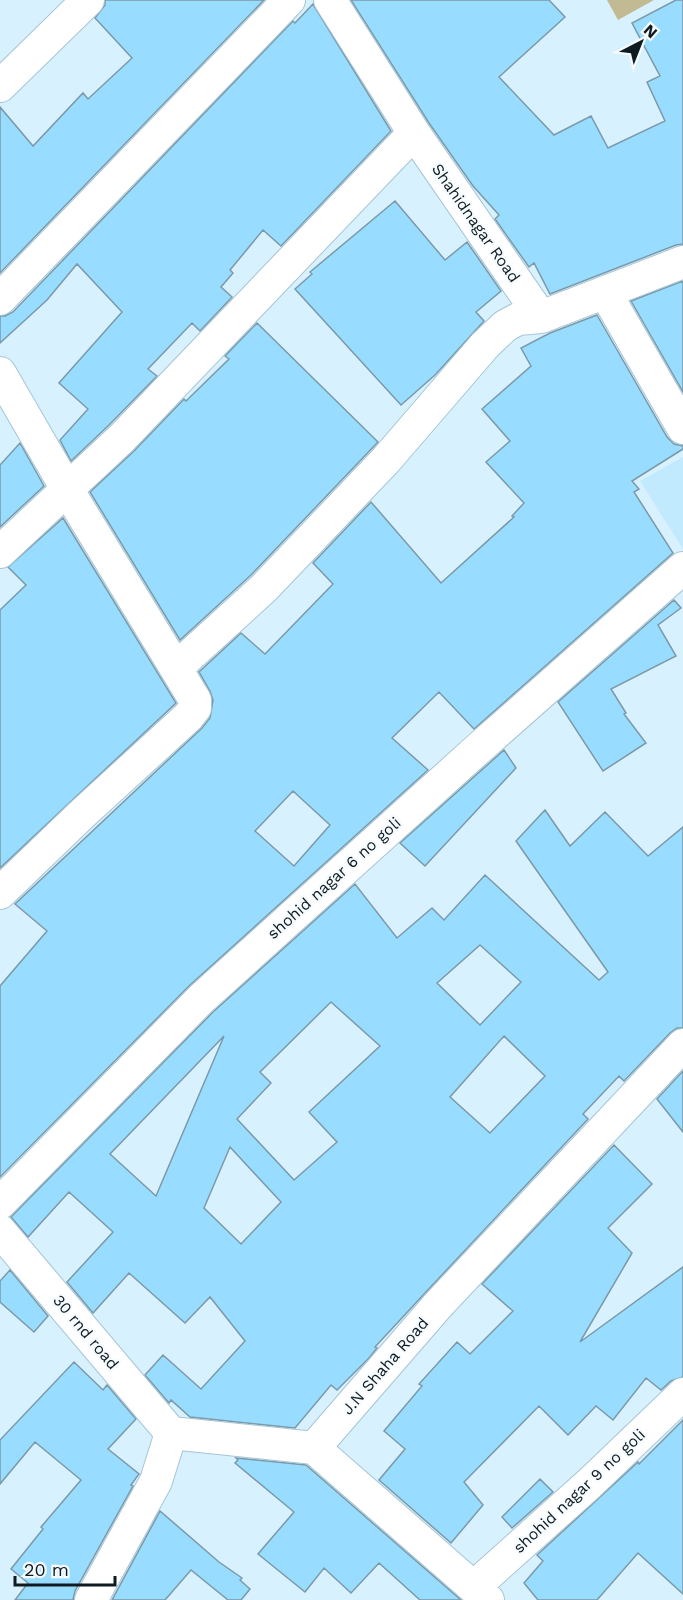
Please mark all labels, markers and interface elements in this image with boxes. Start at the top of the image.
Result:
north arrow [611,12,671,72]
text: N [640,20,661,42]
street label: Shahidnagar Road [428,160,524,286]
street label: shohid nagar 6 no goli [263,813,405,943]
street label: 30 rnd road [49,1291,123,1373]
street label: J.N Shaha Road [338,1314,432,1418]
street label: shohid nagar 9 no goli [509,1425,649,1557]
scale bar [15,1549,116,1587]
text: 20 m [24,1559,69,1580]

